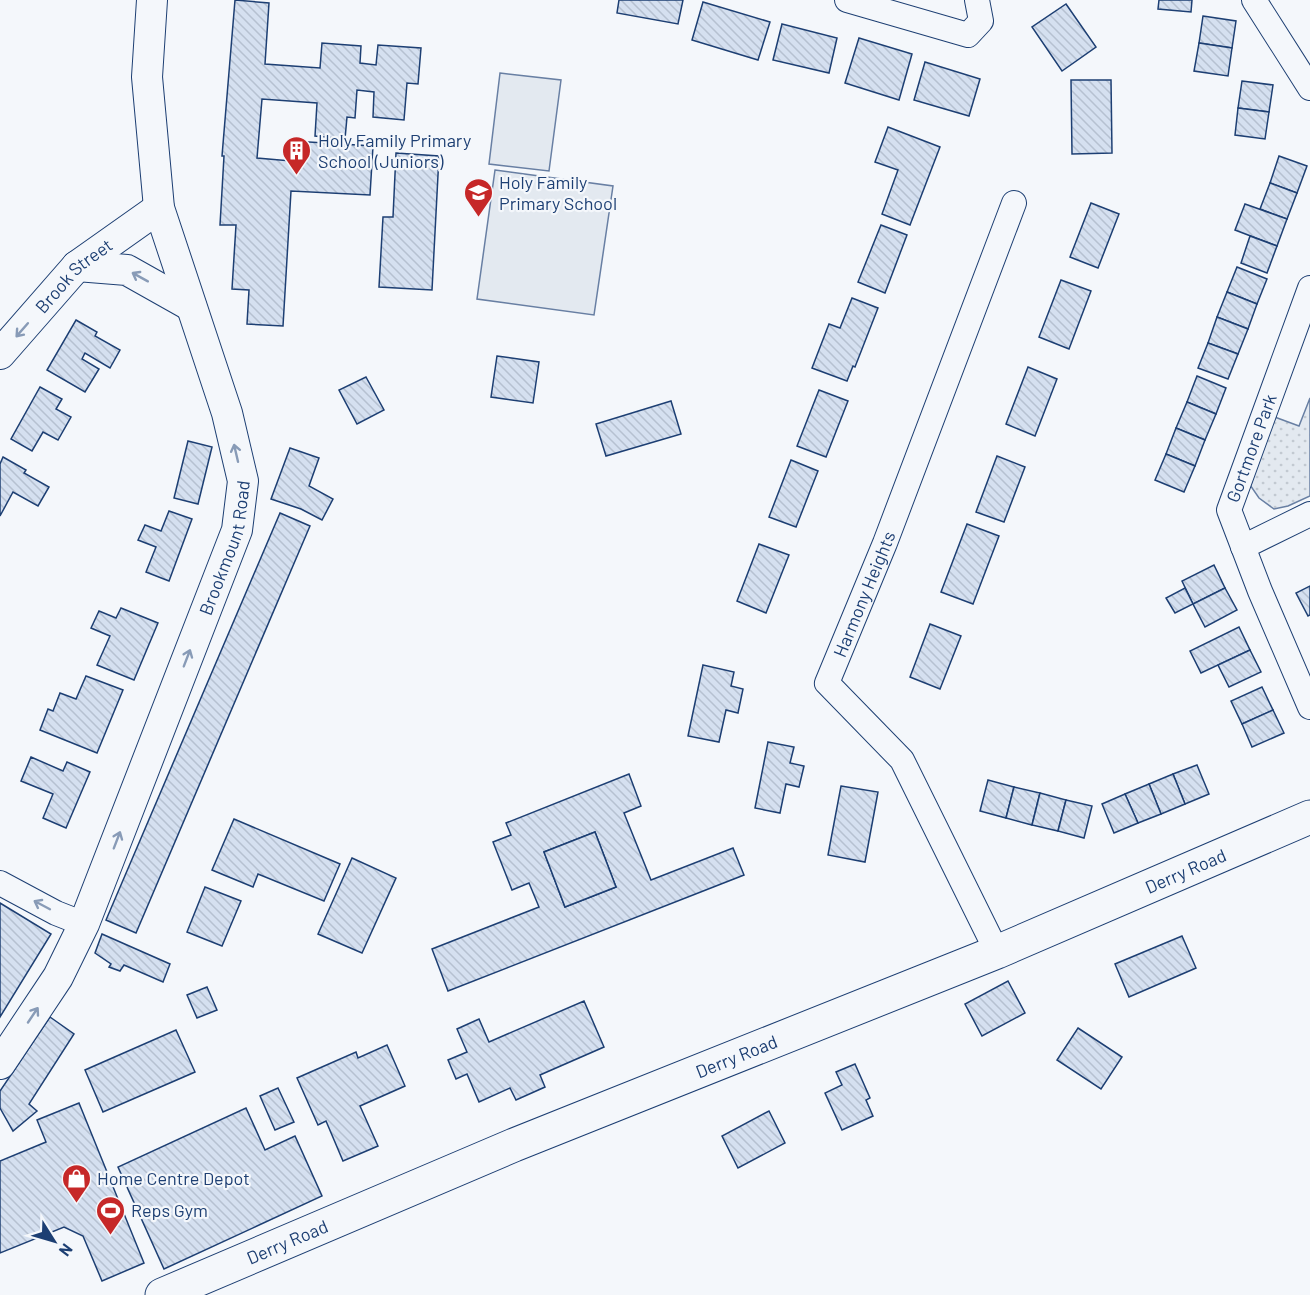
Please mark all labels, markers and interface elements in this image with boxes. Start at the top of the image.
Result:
place label: Holy Family Primary School (Juniors) [318,129,471,172]
building icon: Holy Family Primary School (Juniors) [281,134,313,176]
place label: Holy Family Primary School [499,171,617,214]
school or university icon: Holy Family Primary School [462,176,494,218]
street label: Brook Street [30,234,117,317]
one-way arrow [131,271,149,282]
one-way arrow [15,322,29,337]
street label: Gortmore Park [1221,391,1281,505]
one-way arrow [230,443,241,463]
street label: Brookmount Road [194,479,254,618]
street label: Harmony Heights [828,528,899,660]
one-way arrow [183,649,194,668]
one-way arrow [112,831,123,850]
street label: Derry Road [1142,844,1229,898]
one-way arrow [33,899,51,910]
one-way arrow [27,1007,39,1024]
street label: Derry Road [692,1030,780,1082]
shop icon: Home Centre Depot [60,1162,92,1204]
place label: Home Centre Depot [97,1167,250,1189]
sports icon: Reps Gym [94,1194,126,1236]
place label: Reps Gym [131,1199,208,1221]
north arrow [24,1211,84,1271]
street label: Derry Road [243,1215,331,1269]
text: N [56,1240,77,1260]

